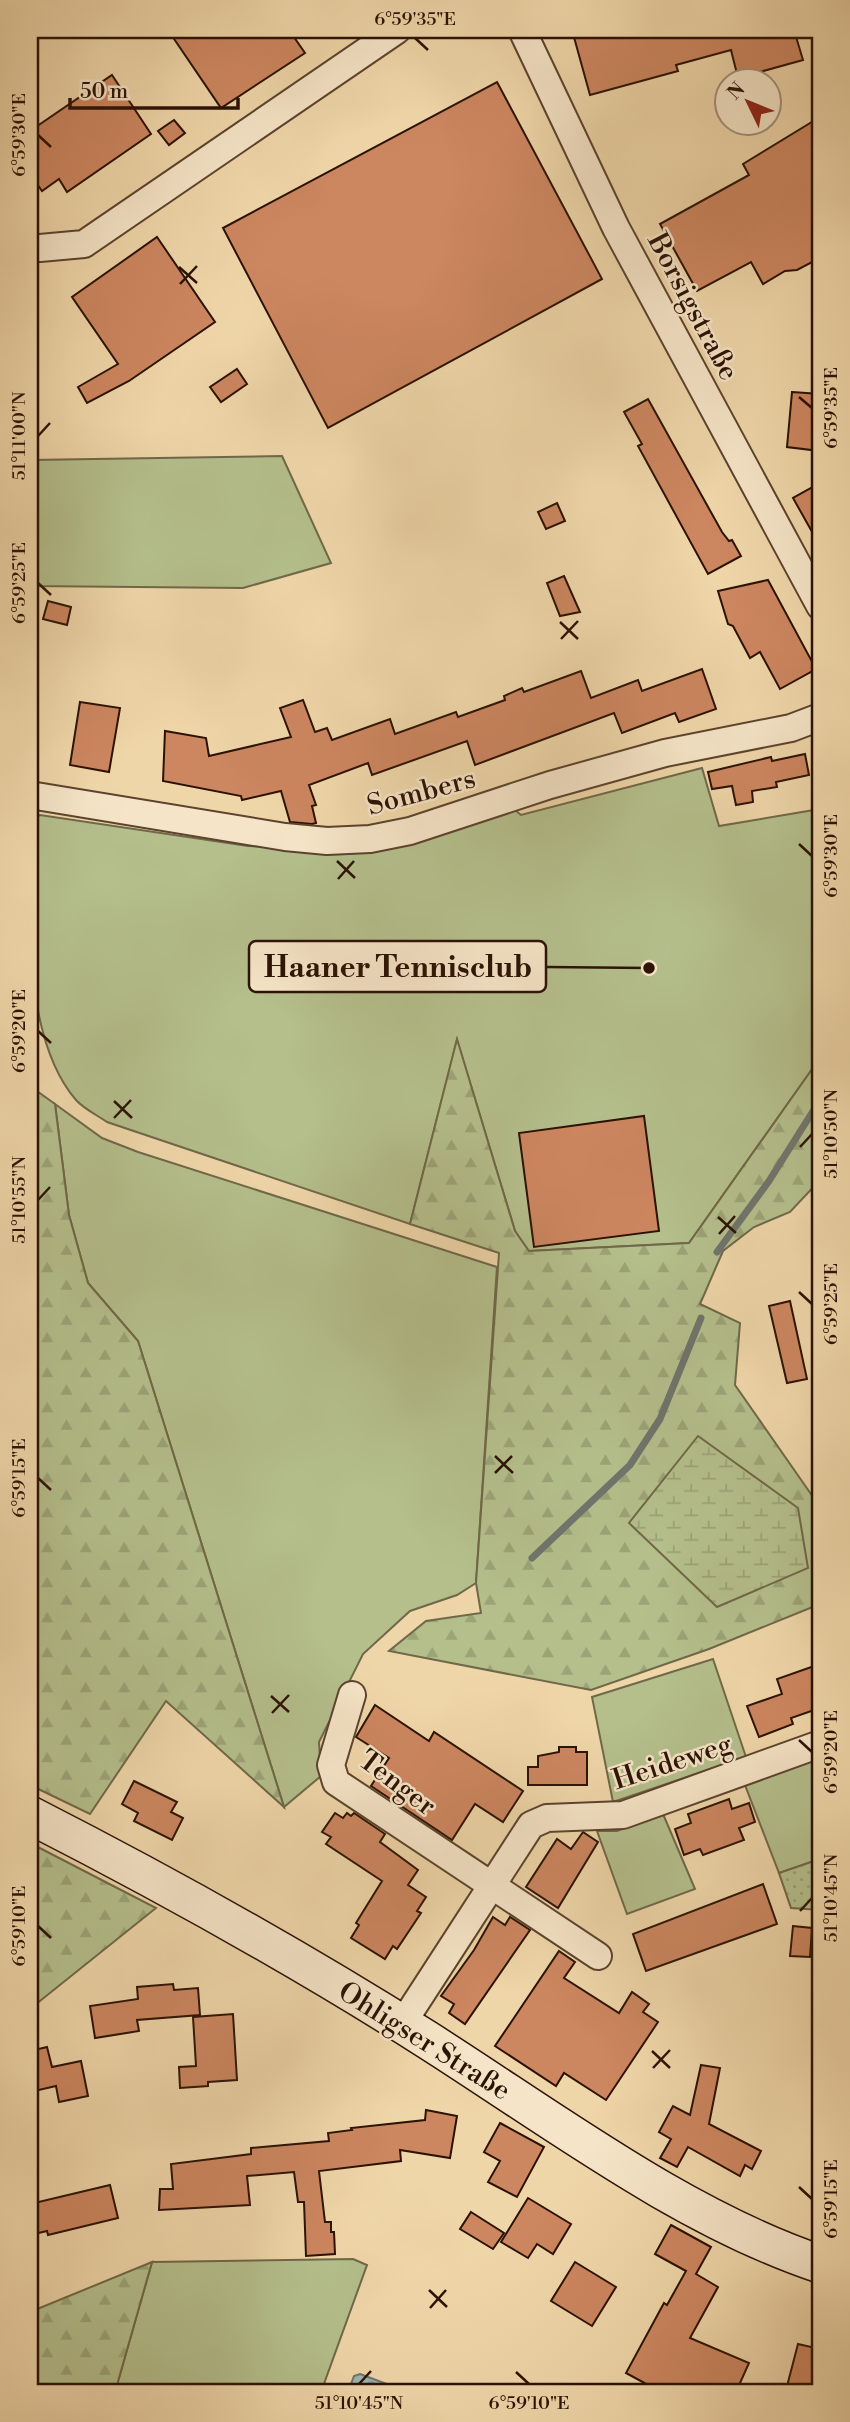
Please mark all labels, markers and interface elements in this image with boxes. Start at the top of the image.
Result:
text: 6°59'35"E [374,8,456,31]
scale bar [70,66,238,110]
north arrow [714,66,784,136]
text: N [722,77,750,105]
text: 50 m [80,79,128,105]
text: 6°59'30"E [8,93,31,177]
street label: Borsigstraße [639,226,746,386]
text: 6°59'35"E [820,367,843,449]
text: 51°11'00"N [8,391,31,480]
text: 6°59'25"E [8,542,31,624]
street label: Sombers [363,761,479,824]
text: 6°59'30"E [820,814,843,898]
callout: Haaner Tennisclub [249,941,546,992]
text: Haaner Tennisclub [264,949,532,987]
text: 6°59'20"E [8,989,31,1073]
text: 51°10'50"N [820,1089,843,1179]
text: 51°10'55"N [8,1156,31,1244]
text: 6°59'25"E [820,1263,843,1345]
text: 6°59'15"E [8,1438,31,1518]
text: 6°59'20"E [820,1710,843,1794]
street label: Heideweg [608,1727,737,1798]
street label: Tenger [351,1743,443,1824]
text: 51°10'45"N [820,1853,843,1942]
text: 6°59'10"E [8,1886,31,1966]
street label: Ohligser Straße [331,1974,517,2108]
text: 6°59'15"E [820,2159,843,2239]
text: 51°10'45"N [315,2392,404,2415]
text: 6°59'10"E [489,2392,569,2415]

